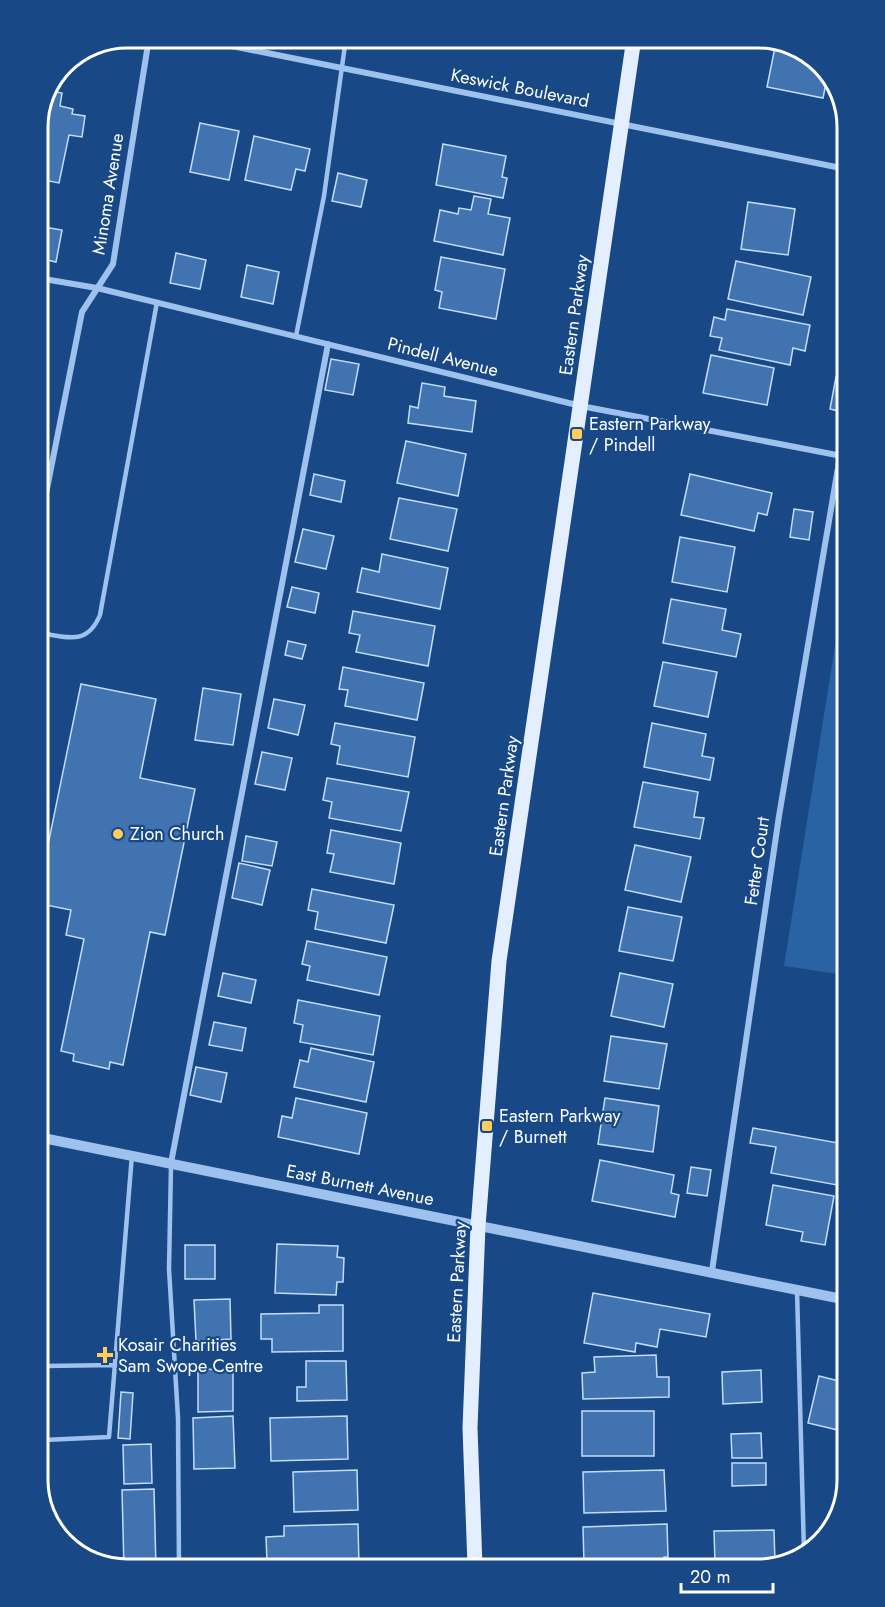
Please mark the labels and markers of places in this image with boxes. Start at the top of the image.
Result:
place label: Eastern Parkway / Pindell [589,411,711,458]
marker: Eastern Parkway / Pindell [570,427,584,441]
place label: Zion Church [130,821,224,847]
marker: Zion Church [111,827,125,841]
place label: Eastern Parkway / Burnett [499,1103,621,1150]
marker: Eastern Parkway / Burnett [480,1119,494,1133]
place label: Kosair Charities Sam Swope Centre [118,1332,263,1379]
marker: Kosair Charities Sam Swope Centre [96,1346,114,1364]

